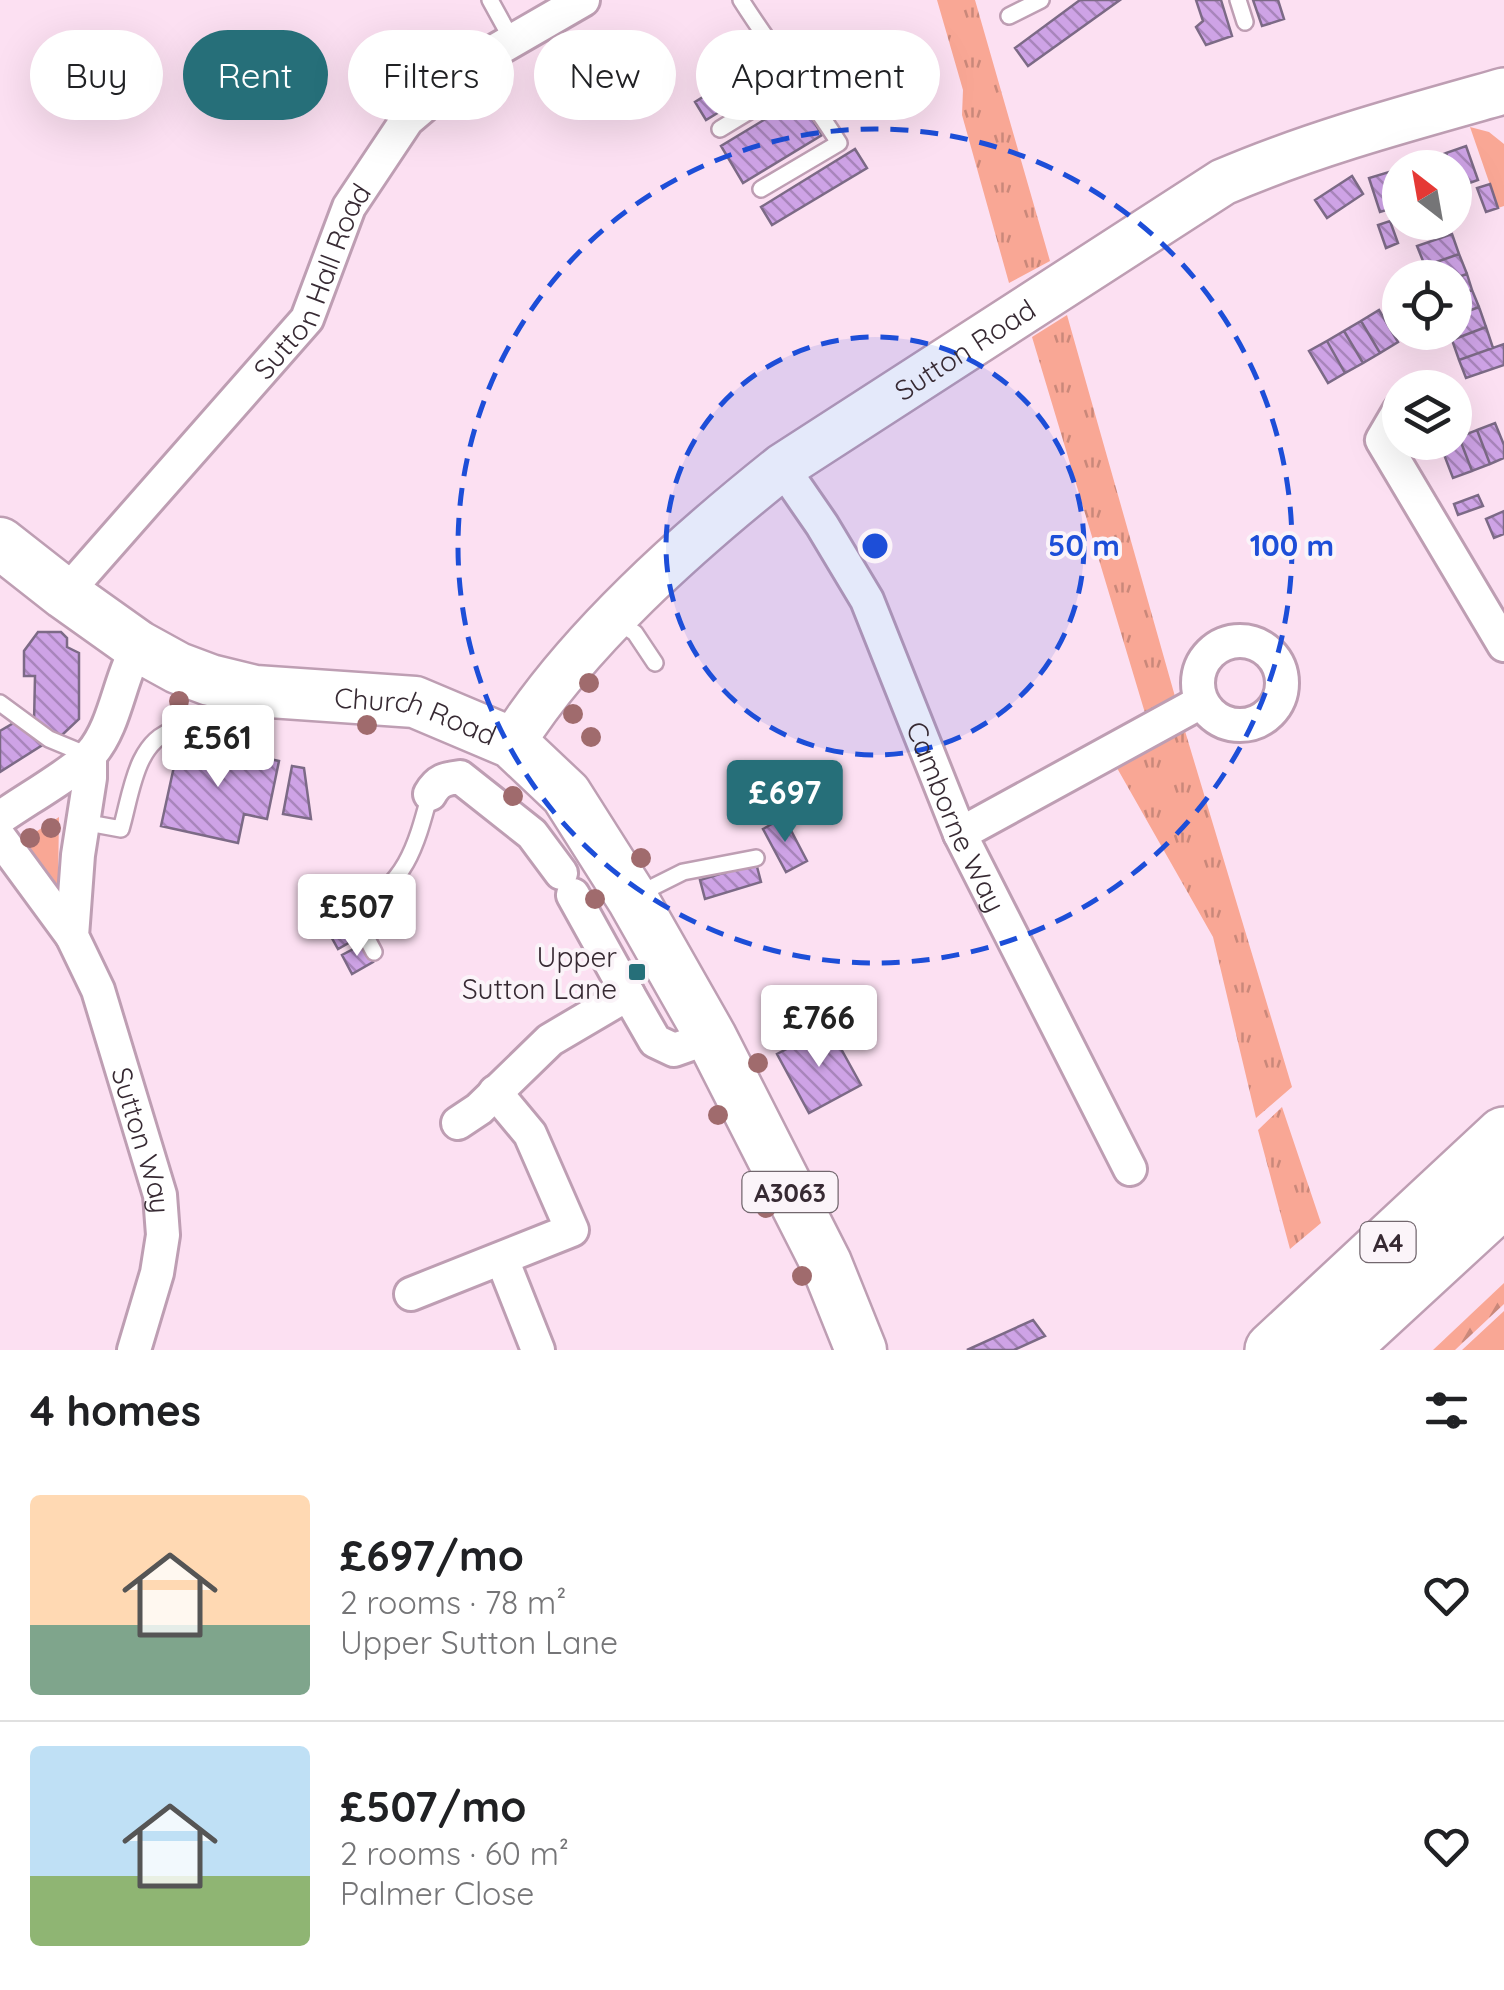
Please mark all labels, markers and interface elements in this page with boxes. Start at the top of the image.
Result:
chip: Buy [30,30,163,120]
chip: Rent [183,30,328,120]
chip: Filters [348,30,514,120]
chip: New [534,30,676,120]
chip: Apartment [696,30,940,120]
north arrow [1382,150,1472,240]
map controls [1382,150,1472,460]
street label: Sutton Hall Road [245,176,378,386]
button: locate [1382,260,1472,350]
street label: Sutton Road [887,291,1041,407]
button: layers [1382,370,1472,460]
text: 50 m [1048,526,1120,564]
text: 100 m [1250,526,1334,564]
centre of rings [857,528,893,564]
street label: Church Road [333,679,502,752]
pin: £561 [159,705,277,790]
street label: Camborne Way [899,716,1014,917]
text: £561 [184,717,252,757]
pin: £697 [726,760,844,845]
text: £697 [749,772,821,812]
pin: £507 [298,874,416,959]
text: £507 [320,886,394,926]
place label: Upper Sutton Lane [462,939,617,1006]
marker: Upper Sutton Lane [626,961,648,983]
pin: £766 [760,985,878,1070]
text: £766 [783,997,855,1037]
street label: Sutton Way [105,1063,179,1214]
road number: A3063 [742,1172,838,1212]
road number: A4 [1360,1222,1416,1262]
icon: filters [1419,1383,1474,1438]
text: 4 homes [30,1384,201,1437]
text: £697/mo [340,1529,524,1582]
icon: home [110,1535,230,1655]
icon: heart [1419,1568,1474,1623]
text: 2 rooms · 78 m² [340,1582,566,1622]
text: Upper Sutton Lane [340,1622,618,1662]
text: £507/mo [340,1780,526,1833]
icon: home [110,1786,230,1906]
icon: heart [1419,1819,1474,1874]
text: 2 rooms · 60 m² [340,1833,569,1873]
text: Palmer Close [340,1873,534,1913]

